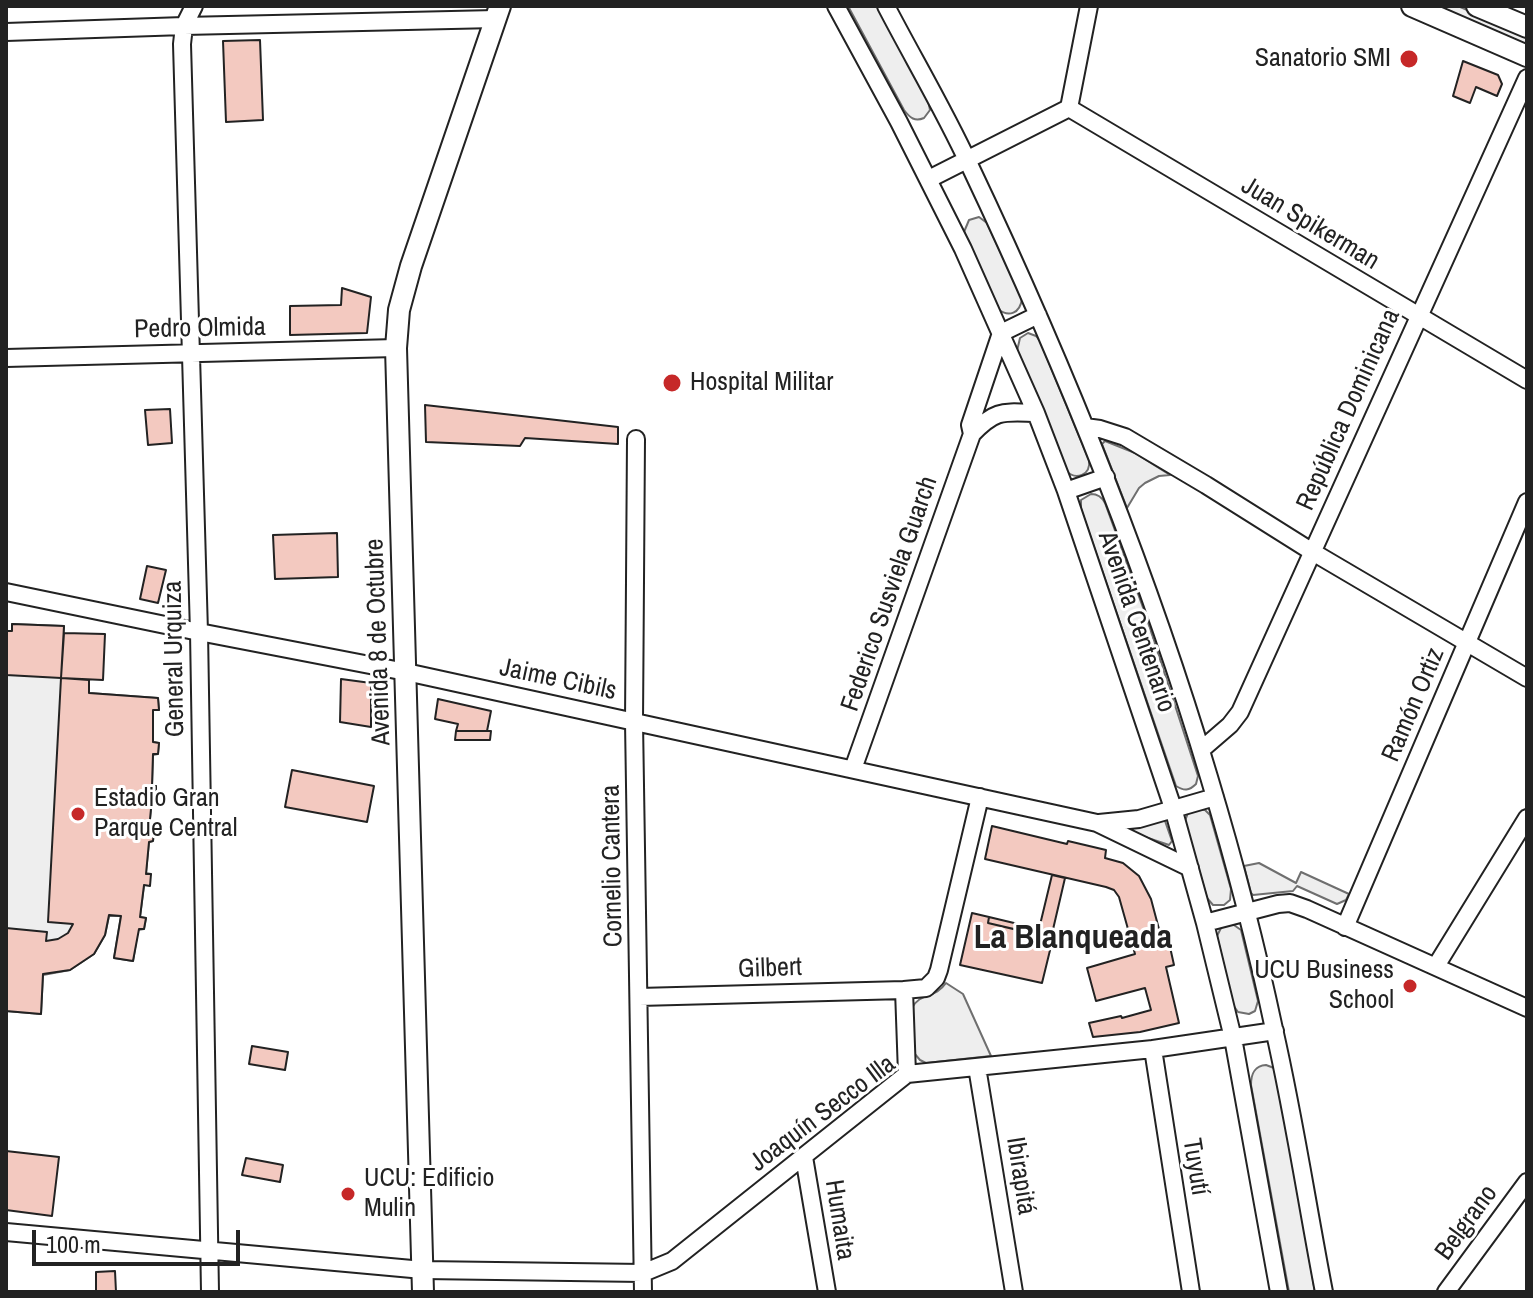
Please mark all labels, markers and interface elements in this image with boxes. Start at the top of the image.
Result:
place label: Sanatorio SMI [1255,43,1391,75]
marker: Sanatorio SMI [1398,48,1420,70]
street label: Juan Spikerman [1235,171,1385,277]
street label: República Dominicana [1291,305,1407,515]
street label: Pedro Olmida [134,312,266,346]
place label: Hospital Militar [690,367,833,399]
marker: Hospital Militar [661,372,683,394]
street label: Federico Susviela Guarch [835,472,945,716]
street label: Avenida Centenario [1090,527,1182,717]
street label: Avenida 8 de Octubre [360,538,398,746]
street label: General Urquiza [158,581,192,737]
street label: Ramón Ortiz [1376,643,1452,767]
street label: Jaime Cibils [497,652,619,708]
place label: Estadio Gran Parque Central [94,783,237,844]
street label: Cornelio Cantera [596,785,630,947]
marker: Estadio Gran Parque Central [69,805,87,823]
district label: La Blanqueada [974,919,1172,959]
street label: Gilbert [737,952,803,986]
place label: UCU Business School [1254,955,1394,1016]
marker: UCU Business School [1401,977,1419,995]
street label: Joaquín Secco Illa [744,1049,902,1179]
street label: Ibirapitá [998,1135,1042,1217]
street label: Tuyutí [1175,1136,1215,1198]
place label: UCU: Edificio Mulin [364,1163,494,1224]
street label: Humaita [817,1178,861,1262]
street label: Belgrano [1429,1179,1505,1267]
marker: UCU: Edificio Mulin [339,1185,357,1203]
scale bar [36,1214,244,1264]
text: 100 m [46,1228,101,1260]

